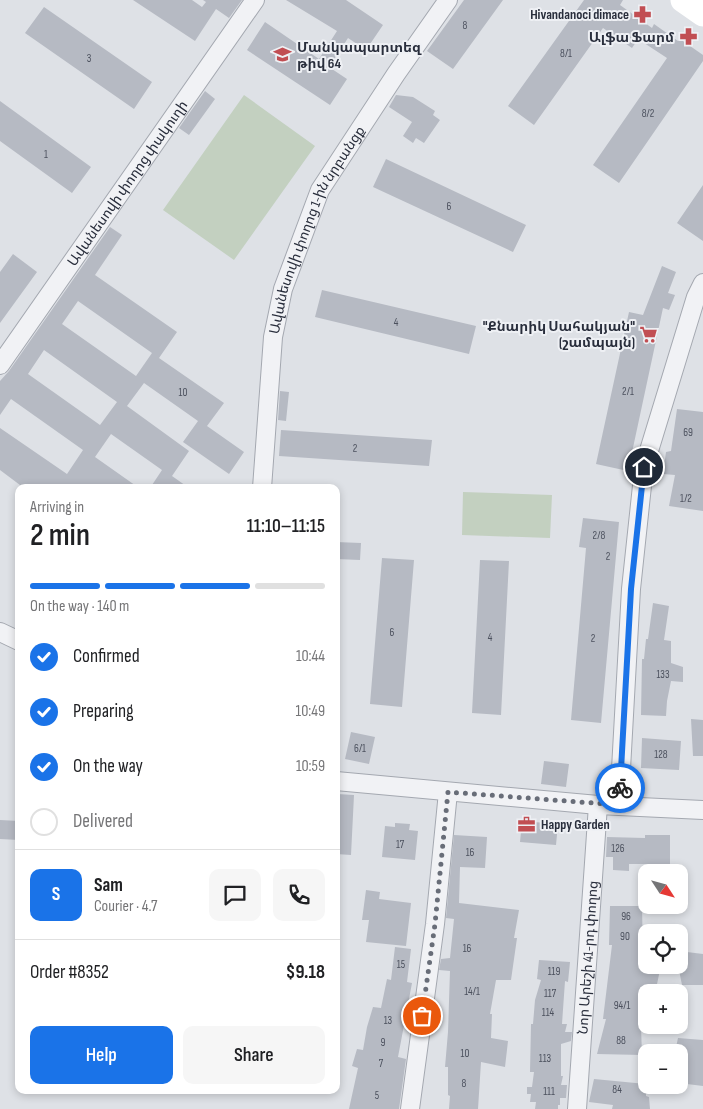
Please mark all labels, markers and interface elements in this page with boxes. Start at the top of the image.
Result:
pharmacy icon: Hivandanoci dimace [633,4,653,24]
place label: Hivandanoci dimace [530,6,629,23]
house number: 8 [463,19,468,32]
pharmacy icon: Ալֆա Ֆարմ [678,27,698,47]
place label: Ալֆա Ֆարմ [589,29,675,46]
place label: Մանկապարտեզ թիվ 64 [297,39,422,72]
school or university icon: Մանկապարտեզ թիվ 64 [273,45,293,65]
house number: 8/1 [560,47,572,60]
house number: 3 [87,52,92,65]
street label: Ավանեսովի փողոց փակուղի [63,97,191,269]
house number: 8/2 [642,107,655,120]
street label: Ավանեսովի փողոց 1-ին նրբանցք [265,123,368,335]
house number: 1 [44,148,48,161]
house number: 6 [447,200,452,213]
house number: 4 [394,316,399,329]
place label: "Քնարիկ Սահակյան" (շամպայն) [483,318,635,351]
supermarket icon: "Քնարիկ Սահակյան" (շամպայն) [639,324,659,344]
house number: 2/1 [622,385,634,398]
house number: 10 [179,386,187,399]
house number: 69 [683,426,693,439]
house number: 2 [353,442,358,455]
pin [623,446,665,488]
icon: home [630,453,658,481]
house number: 1/2 [680,492,692,505]
text: Arriving in [30,498,84,517]
text: 11:10–11:15 [247,515,325,538]
text: 2 min [30,516,90,555]
house number: 2/8 [593,529,606,542]
house number: 2 [606,550,611,563]
text: On the way · 140 m [30,597,129,616]
house number: 6 [390,626,395,639]
house number: 4 [488,631,493,644]
house number: 2 [591,632,596,645]
icon: check [30,643,58,671]
text: Confirmed [73,645,140,668]
text: 10:44 [296,647,325,666]
house number: 133 [656,668,670,681]
icon: check [30,698,58,726]
text: Preparing [73,700,134,723]
text: 10:49 [296,702,325,721]
house number: 6/1 [354,742,366,755]
house number: 128 [654,748,668,761]
icon: check [30,753,58,781]
text: On the way [73,755,143,778]
text: 10:59 [296,757,325,776]
courier [595,763,645,813]
icon: bike [606,774,634,802]
text: Delivered [73,810,133,833]
office icon: Happy Garden [517,814,537,834]
place label: Happy Garden [541,816,610,833]
house number: 17 [396,838,405,851]
house number: 126 [611,842,625,855]
house number: 16 [466,846,475,859]
north arrow [638,864,688,914]
map controls [638,864,688,1094]
button: chat [209,869,261,921]
button: phone [273,869,325,921]
text: Sam [94,874,123,897]
street label: Նոր Արեշի 41-րդ փողոց [574,880,601,1035]
text: S [52,883,60,906]
text: Courier · 4.7 [94,897,157,916]
house number: 96 [621,910,631,923]
button: locate [638,924,688,974]
house number: 90 [620,930,630,943]
house number: 16 [463,942,472,955]
house number: 15 [397,958,405,971]
text: Order #8352 [30,961,109,984]
text: $9.18 [286,961,325,984]
house number: 119 [548,965,560,978]
button: + [638,984,688,1034]
house number: 14/1 [464,985,480,998]
house number: 117 [544,987,557,1000]
pin [401,995,443,1037]
house number: 94/1 [614,999,630,1012]
icon: bag [408,1002,436,1030]
house number: 114 [542,1006,555,1019]
house number: 13 [384,1014,393,1027]
button: Help [30,1026,173,1084]
button: Share [183,1026,325,1084]
house number: 88 [616,1034,626,1047]
house number: 9 [381,1036,386,1049]
button: − [638,1044,688,1094]
house number: 10 [461,1047,469,1060]
house number: 113 [539,1052,552,1065]
house number: 7 [379,1057,384,1070]
house number: 8 [462,1077,467,1090]
house number: 84 [612,1083,622,1096]
house number: 111 [543,1085,555,1098]
house number: 5 [375,1089,379,1102]

